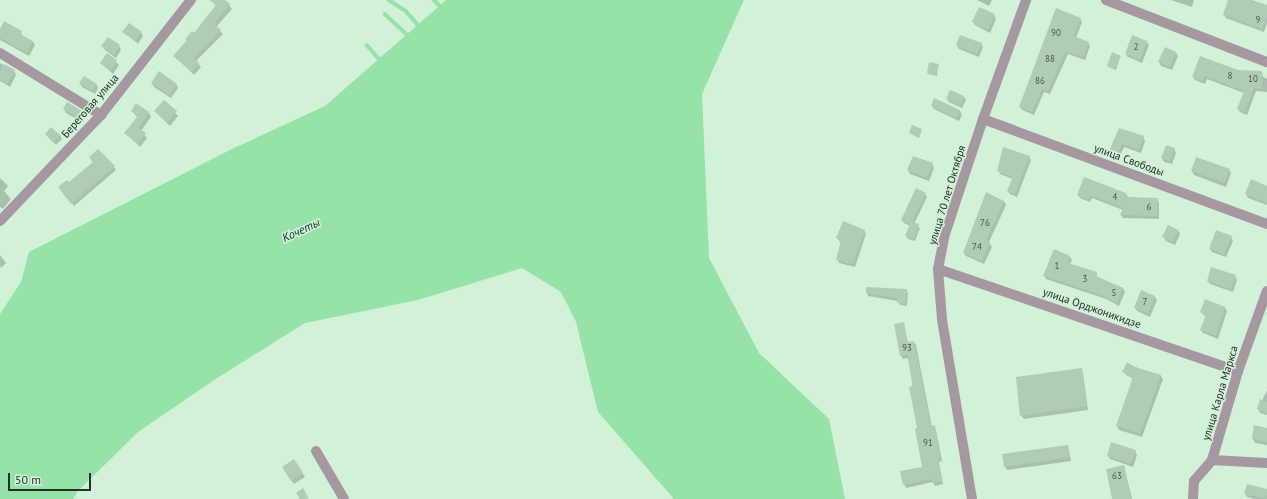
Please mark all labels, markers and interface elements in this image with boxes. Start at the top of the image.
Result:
house number: 9 [1256,15,1260,25]
house number: 90 [1051,28,1061,38]
house number: 2 [1134,42,1138,52]
house number: 88 [1045,54,1055,64]
street label: Береговая улица [59,71,121,141]
house number: 8 [1228,71,1232,81]
house number: 10 [1248,74,1258,84]
house number: 86 [1035,76,1045,86]
street label: улица Свободы [1092,141,1166,179]
street label: улица 70 лет Октября [926,143,968,247]
house number: 4 [1113,192,1117,202]
house number: 6 [1147,202,1151,212]
water label: Кочеты [280,215,322,245]
house number: 76 [980,218,990,228]
house number: 74 [972,242,982,252]
house number: 1 [1055,261,1059,271]
house number: 3 [1083,274,1087,284]
street label: улица Орджоникидзе [1041,285,1143,331]
house number: 5 [1112,288,1116,298]
house number: 7 [1143,297,1147,307]
house number: 93 [902,343,912,353]
street label: улица Карла Маркса [1199,344,1241,442]
house number: 91 [923,438,933,448]
scale bar [10,465,93,491]
house number: 63 [1112,471,1122,481]
text: 50 m [15,472,41,487]

